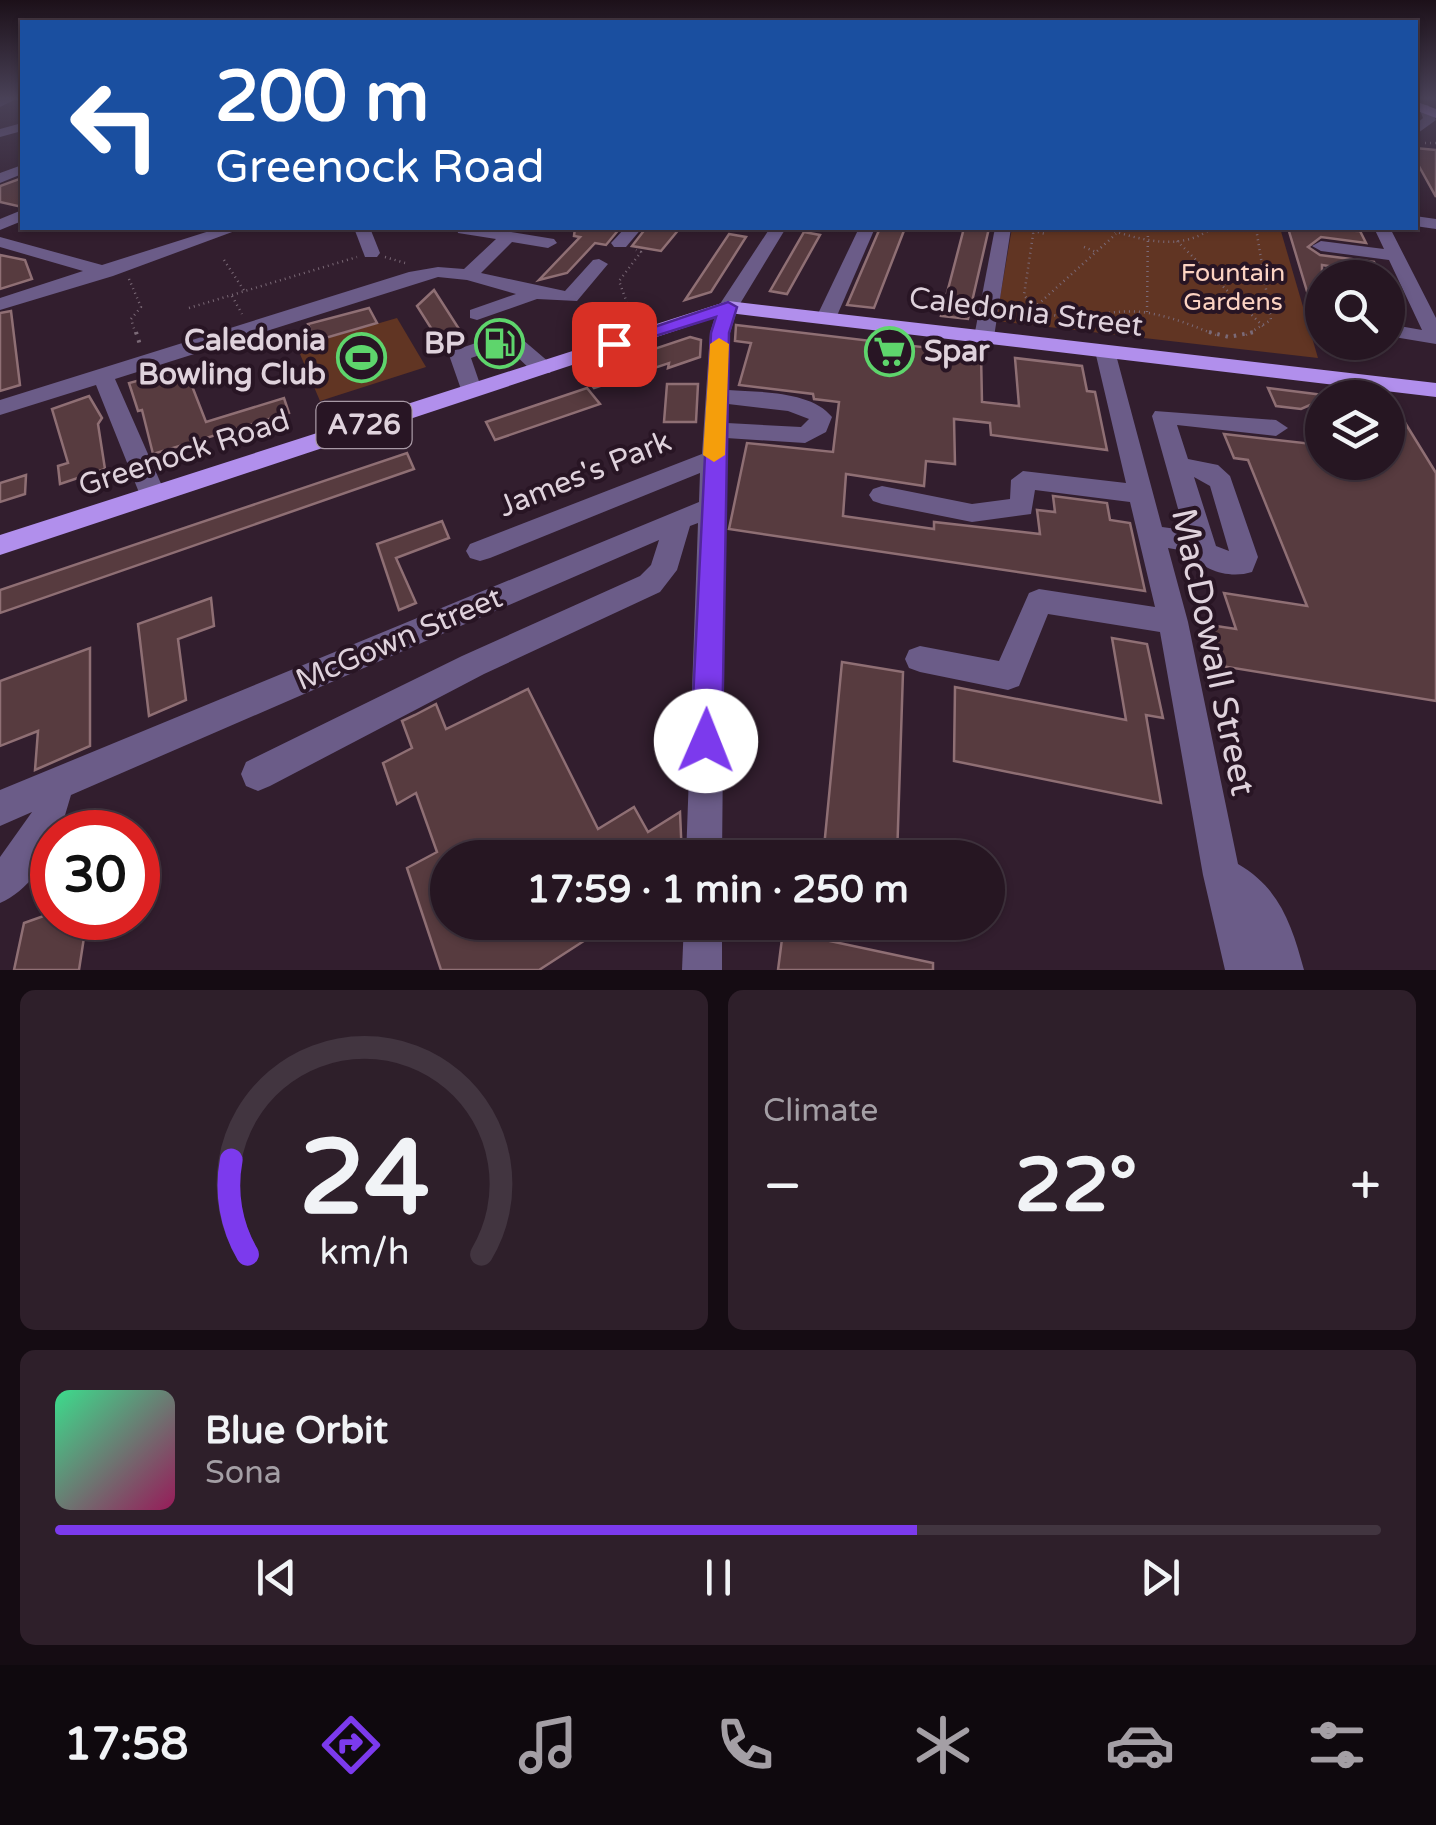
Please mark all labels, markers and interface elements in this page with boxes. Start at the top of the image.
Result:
text: 200 m [215,56,429,140]
icon: left [50,60,180,190]
text: Greenock Road [215,141,545,195]
park label: Fountain Gardens [1181,258,1285,317]
map controls [1305,260,1405,480]
button: search [1305,260,1405,360]
street label: Caledonia Street [907,279,1145,345]
pin [572,302,657,387]
fuel station icon: BP [474,317,526,369]
icon: arrive [587,317,642,372]
place label: Caledonia Bowling Club [138,322,326,393]
place label: BP [424,325,465,362]
supermarket icon: Spar [863,325,915,377]
sports icon: Caledonia Bowling Club [335,331,387,383]
place label: Spar [924,333,990,370]
button: layers [1305,380,1405,480]
street label: Greenock Road [74,401,294,505]
road number: A726 [316,402,412,448]
street label: James's Park [493,423,677,525]
street label: MacDowall Street [1162,505,1264,799]
street label: McGown Street [290,579,508,699]
position arrow [654,689,758,793]
speed limit sign: 30 [30,810,160,940]
text: 17:59 · 1 min · 250 m [526,867,909,913]
text: Climate [763,1092,878,1130]
text: 24 [299,1117,429,1242]
text: 22° [1015,1141,1137,1231]
text: − [763,1154,802,1220]
text: + [1350,1154,1381,1220]
text: km/h [319,1231,409,1274]
text: Blue Orbit [205,1408,388,1454]
text: Sona [205,1454,282,1492]
icon: previous [249,1550,304,1605]
icon: pause [691,1550,746,1605]
icon: next [1133,1550,1188,1605]
icon: directions [316,1710,386,1780]
icon: music [513,1710,583,1780]
icon: phone [710,1710,780,1780]
icon: climate [908,1710,978,1780]
icon: car [1105,1710,1175,1780]
icon: filters [1302,1710,1372,1780]
text: 17:58 [64,1718,188,1772]

